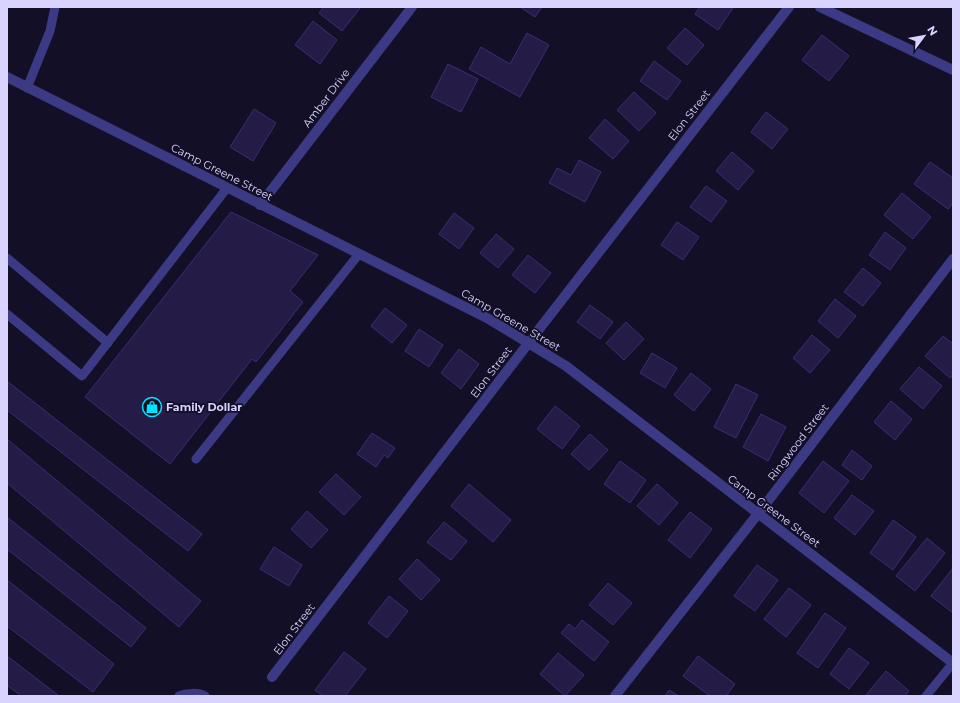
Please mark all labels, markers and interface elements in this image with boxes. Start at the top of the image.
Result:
north arrow [904,16,944,56]
text: N [924,23,941,38]
street label: Amber Drive [299,66,353,130]
street label: Elon Street [665,86,714,143]
street label: Camp Greene Street [169,140,276,204]
street label: Camp Greene Street [459,286,564,354]
street label: Elon Street [467,343,515,400]
shop icon: Family Dollar [141,396,163,418]
place label: Family Dollar [166,400,242,414]
street label: Ringwood Street [764,400,832,483]
street label: Camp Greene Street [725,472,824,551]
street label: Elon Street [270,600,318,657]

